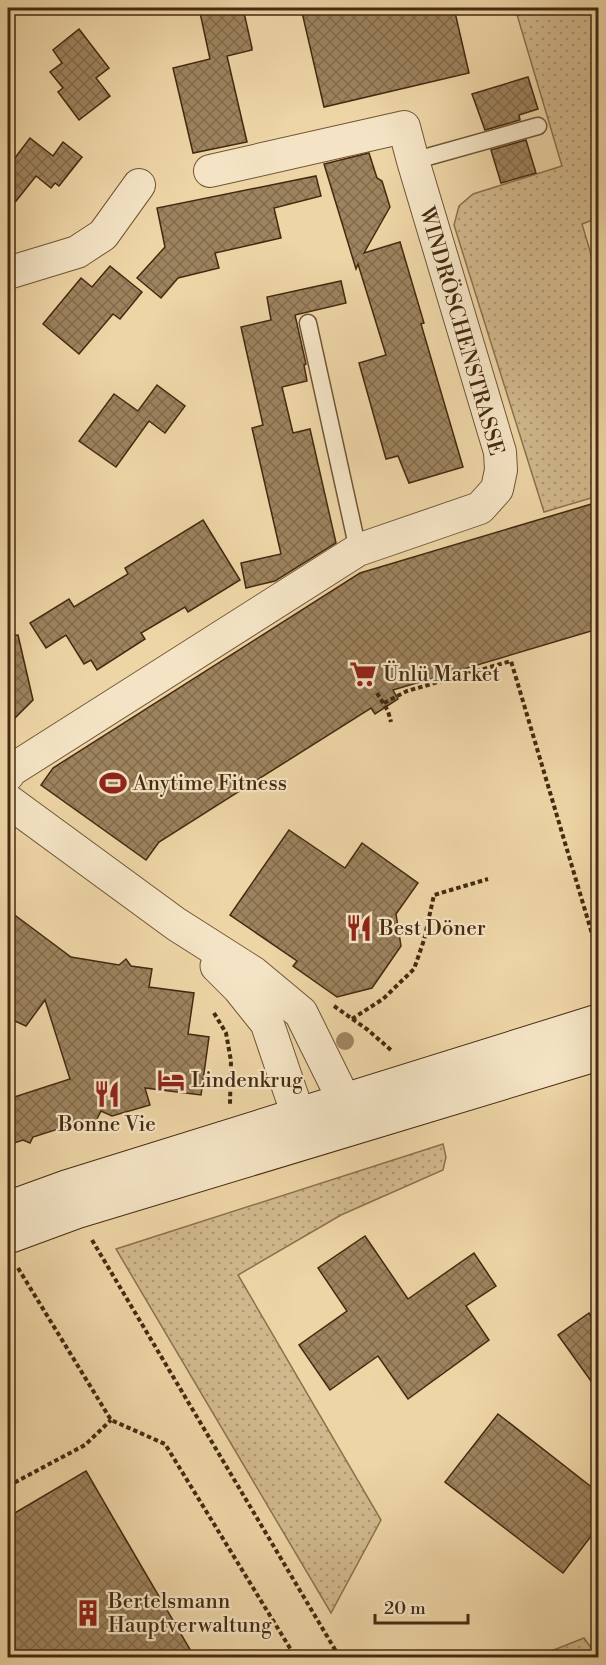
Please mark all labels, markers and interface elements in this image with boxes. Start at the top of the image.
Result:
street label: WINDRÖSCHENSTRASSE [413,202,511,459]
supermarket icon: Ünlü Market [348,659,378,689]
place label: Ünlü Market [383,660,500,688]
sports icon: Anytime Fitness [98,768,128,798]
place label: Anytime Fitness [132,771,287,797]
restaurant icon: Best Döner [344,913,374,943]
place label: Best Döner [378,916,486,942]
hotel icon: Lindenkrug [156,1065,186,1095]
place label: Lindenkrug [191,1068,303,1094]
restaurant icon: Bonne Vie [92,1079,122,1109]
place label: Bonne Vie [57,1112,156,1138]
scale bar [375,1587,468,1625]
place label: Bertelsmann Hauptverwaltung [107,1589,272,1639]
text: 20 m [384,1597,426,1620]
building icon: Bertelsmann Hauptverwaltung [73,1598,103,1628]

